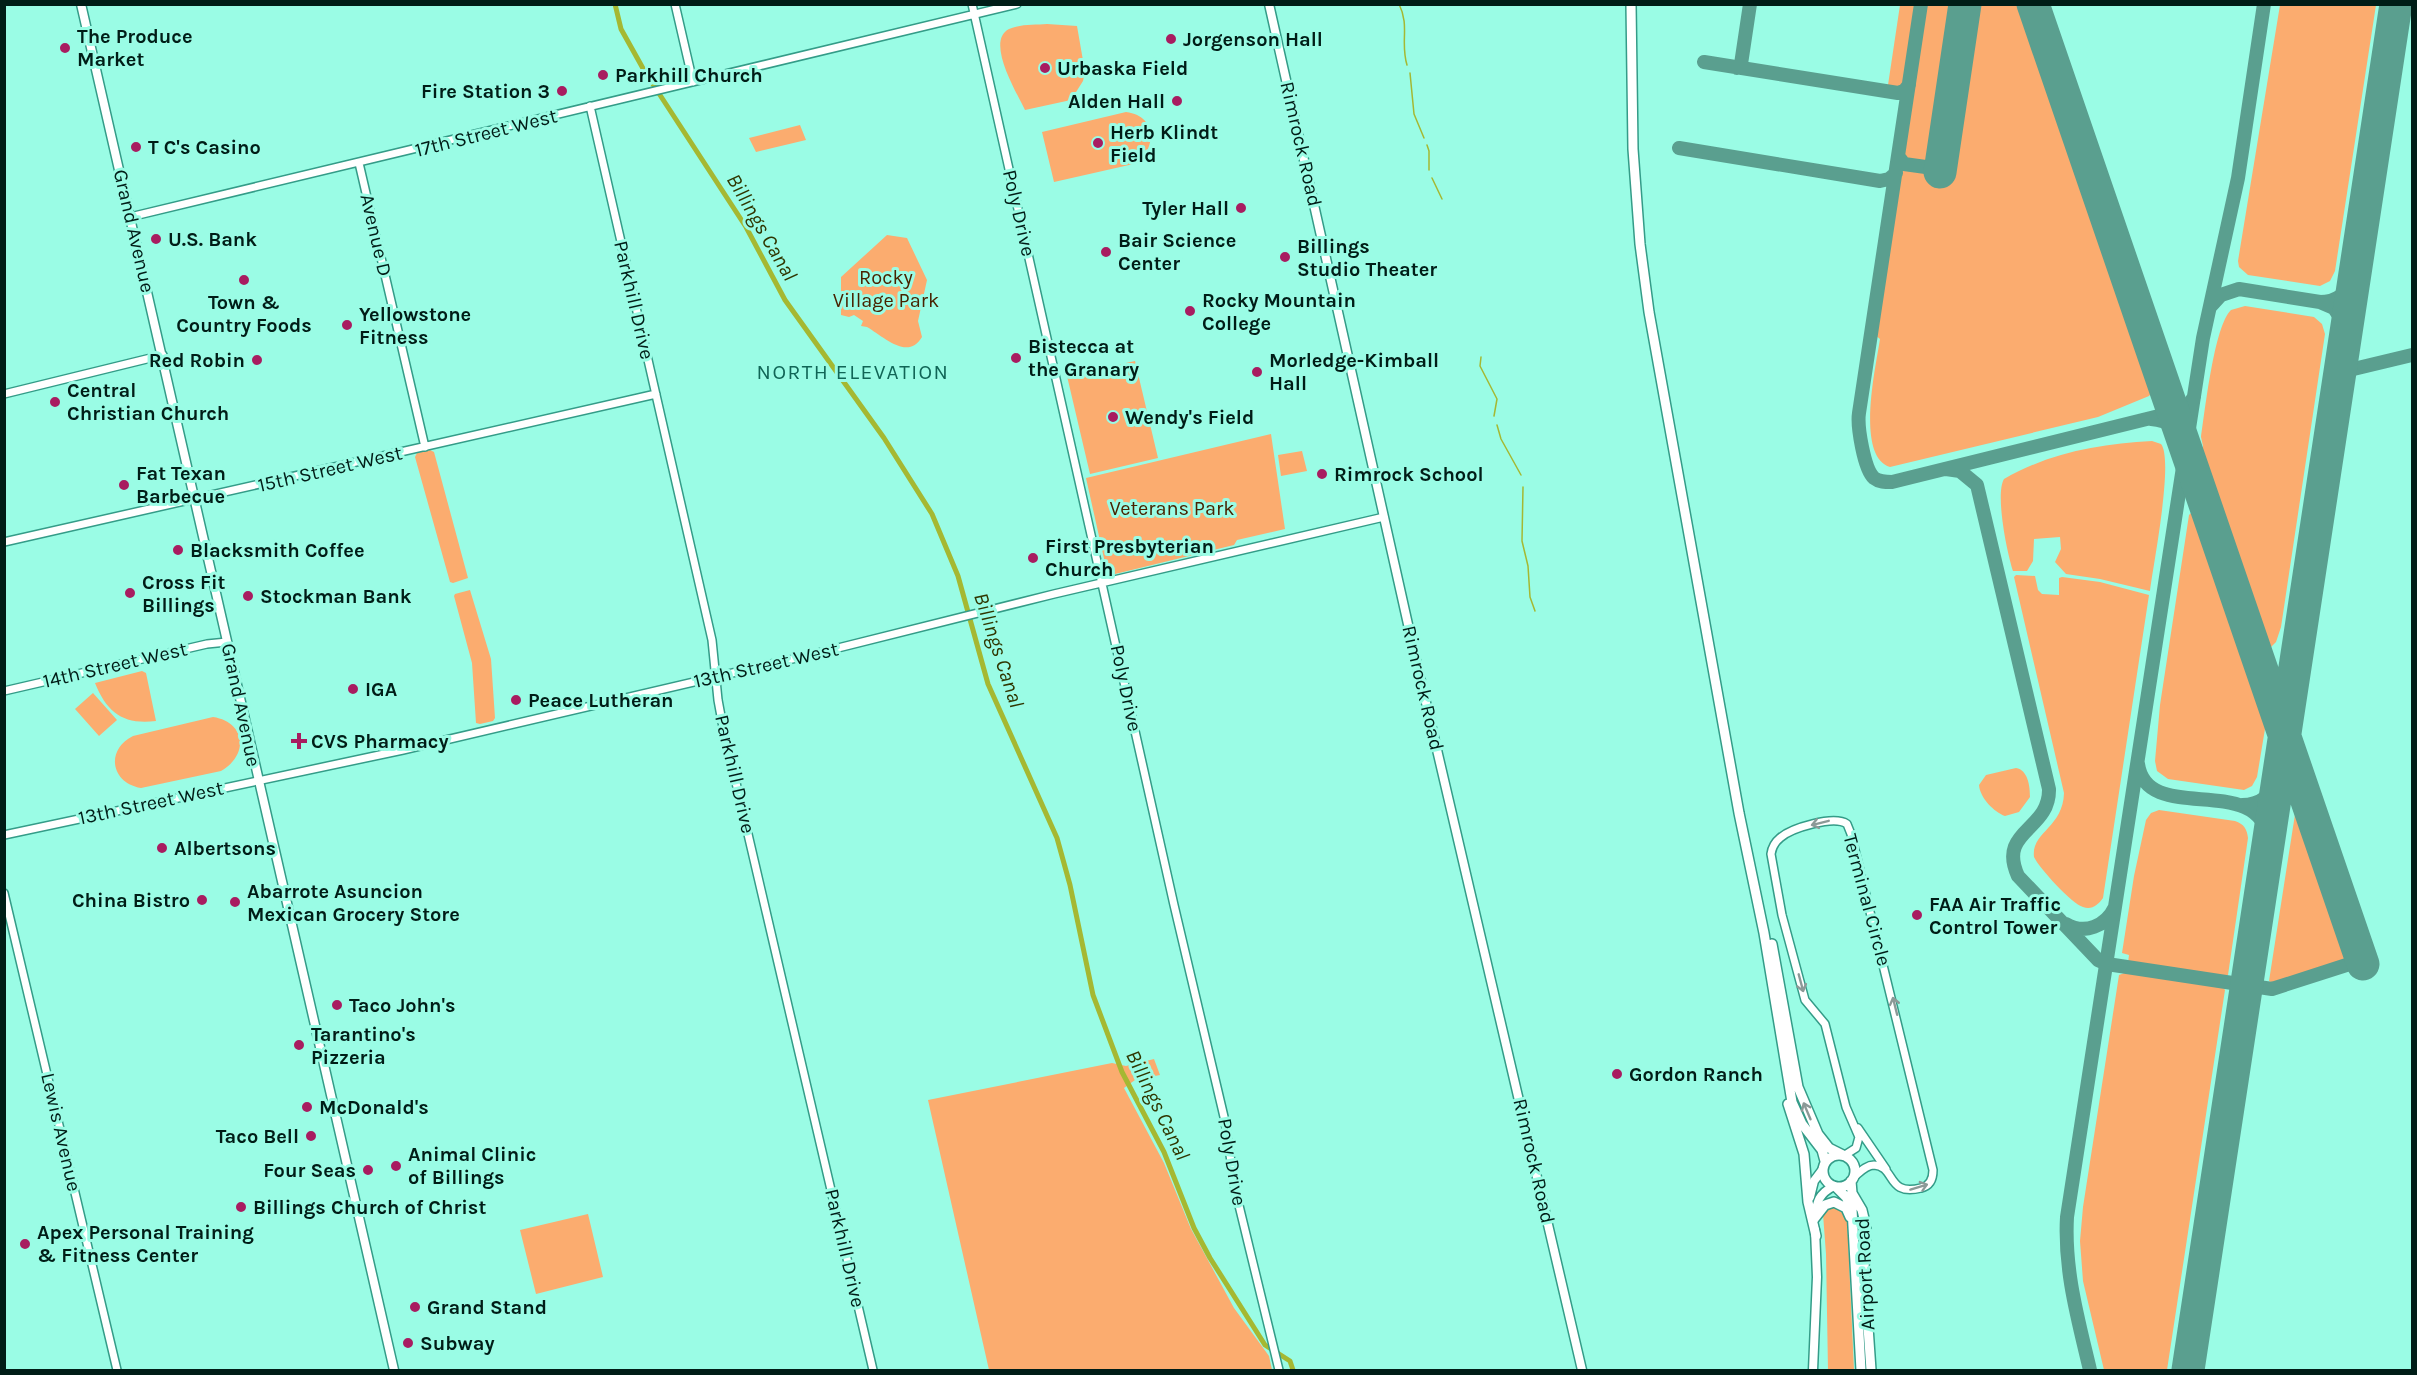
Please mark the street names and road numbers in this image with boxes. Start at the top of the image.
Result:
street label: Rimrock Road [1275,79,1327,209]
street label: 17th Street West [413,104,560,162]
street label: Grand Avenue [109,167,159,295]
street label: Poly Drive [998,167,1040,259]
street label: Avenue D [355,192,397,278]
street label: Parkhill Drive [609,238,659,362]
street label: 15th Street West [256,441,405,497]
street label: Rimrock Road [1397,623,1449,753]
street label: 14th Street West [41,637,190,693]
street label: 13th Street West [691,637,841,693]
street label: Grand Avenue [217,641,265,769]
street label: Poly Drive [1106,642,1146,734]
street label: Parkhill Drive [710,712,760,836]
street label: 13th Street West [76,776,226,830]
street label: Terminal Circle [1838,831,1896,969]
street label: Lewis Avenue [36,1070,86,1194]
street label: Rimrock Road [1508,1096,1560,1226]
street label: Poly Drive [1213,1116,1251,1208]
street label: Parkhill Drive [820,1186,870,1310]
street label: Airport Road [1851,1217,1879,1331]

